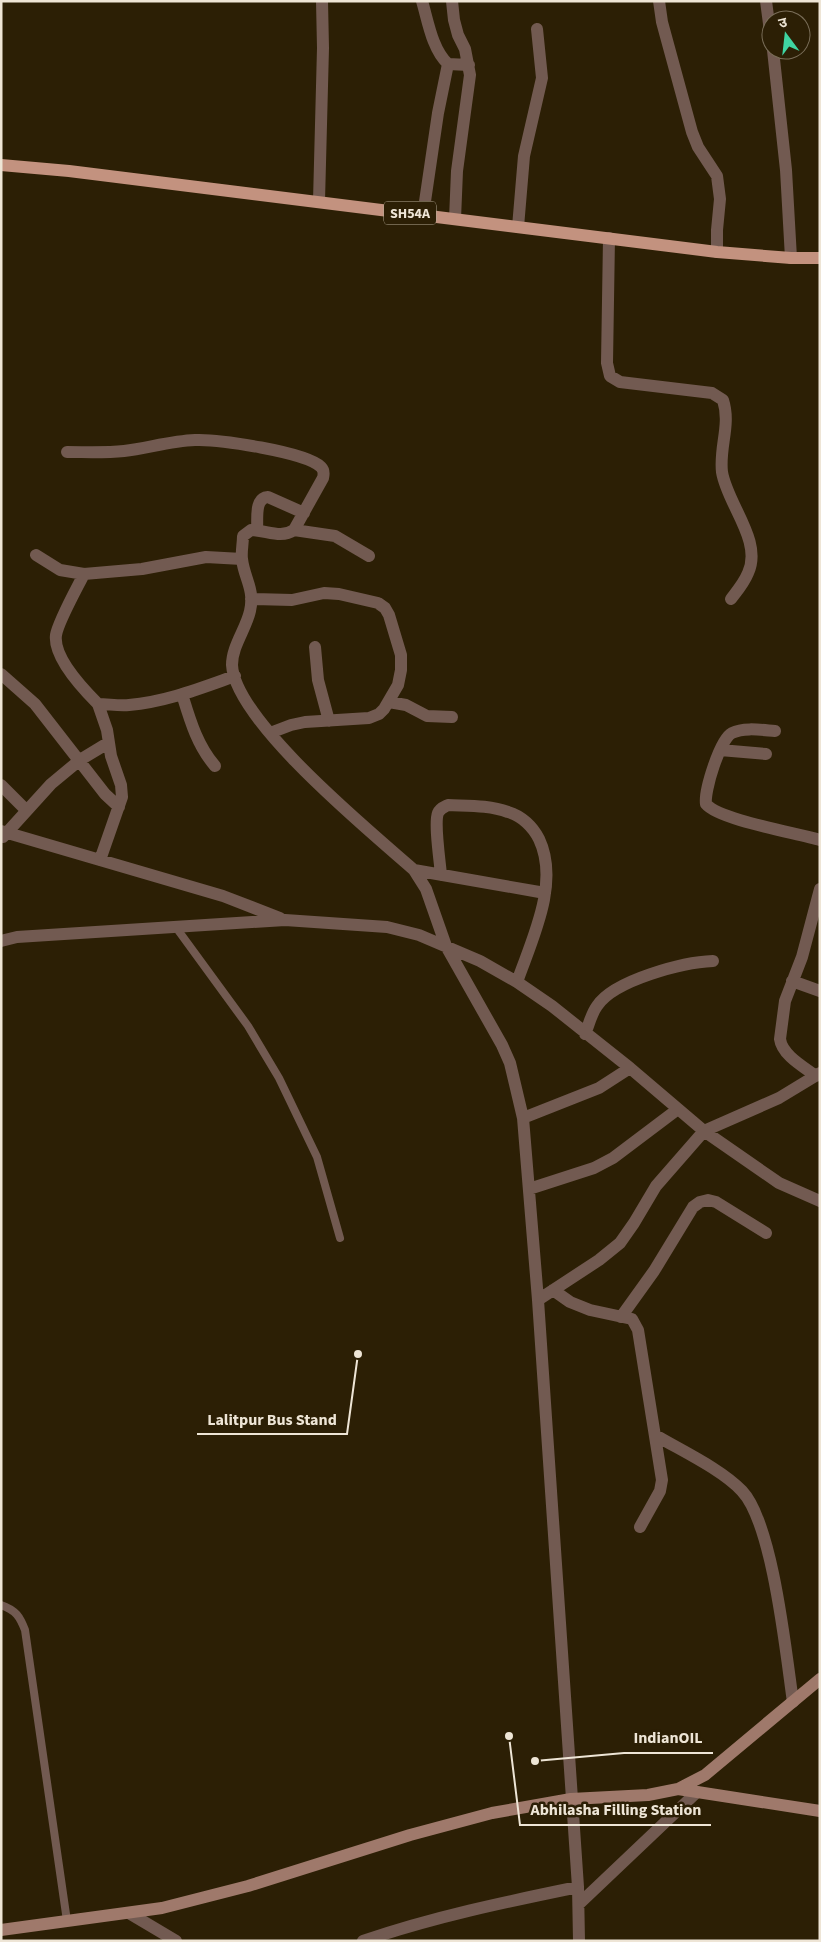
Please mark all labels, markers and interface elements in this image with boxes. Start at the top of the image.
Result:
north arrow [761,10,811,60]
text: उ [776,12,790,34]
road number: SH54A [384,202,436,224]
callout: Lalitpur Bus Stand [197,1403,347,1434]
text: Lalitpur Bus Stand [207,1409,337,1431]
callout: IndianOIL [624,1722,713,1753]
text: IndianOIL [633,1727,703,1749]
callout: Abhilasha Filling Station [520,1794,711,1825]
text: Abhilasha Filling Station [530,1799,701,1821]

